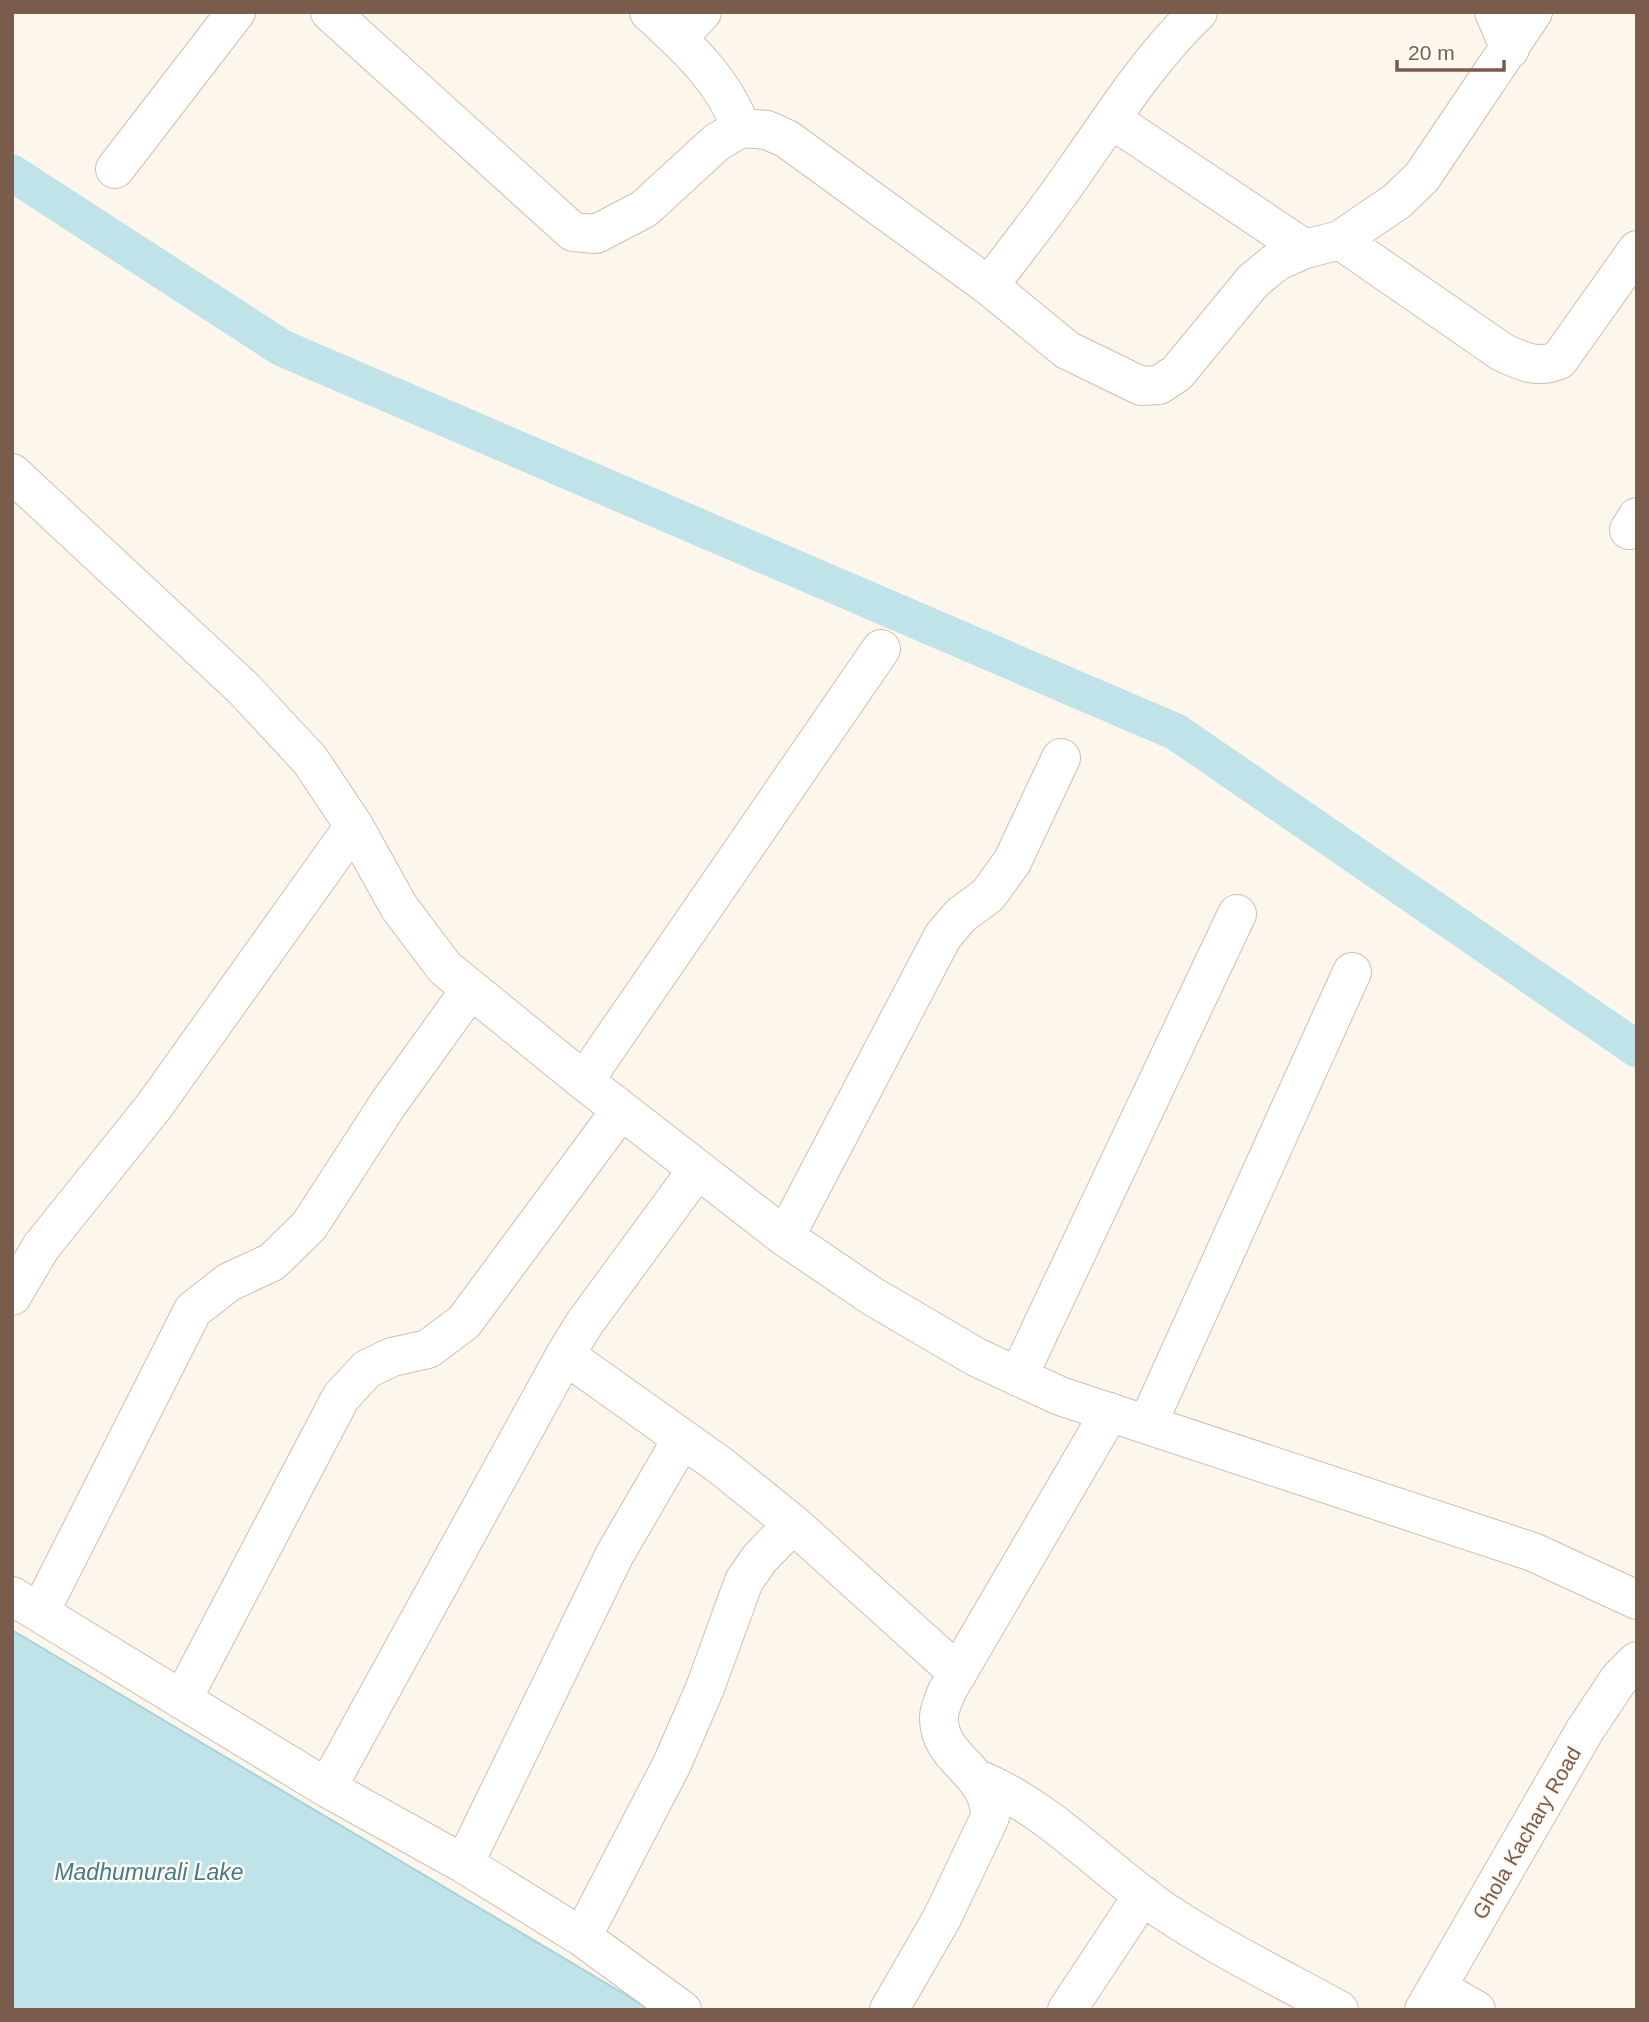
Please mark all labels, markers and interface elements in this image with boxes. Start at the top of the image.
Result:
scale bar [1397,28,1504,72]
text: 20 m [1408,41,1455,64]
street label: Ghola Kachary Road [1468,1743,1585,1923]
water label: Madhumurali Lake [54,1859,244,1885]

